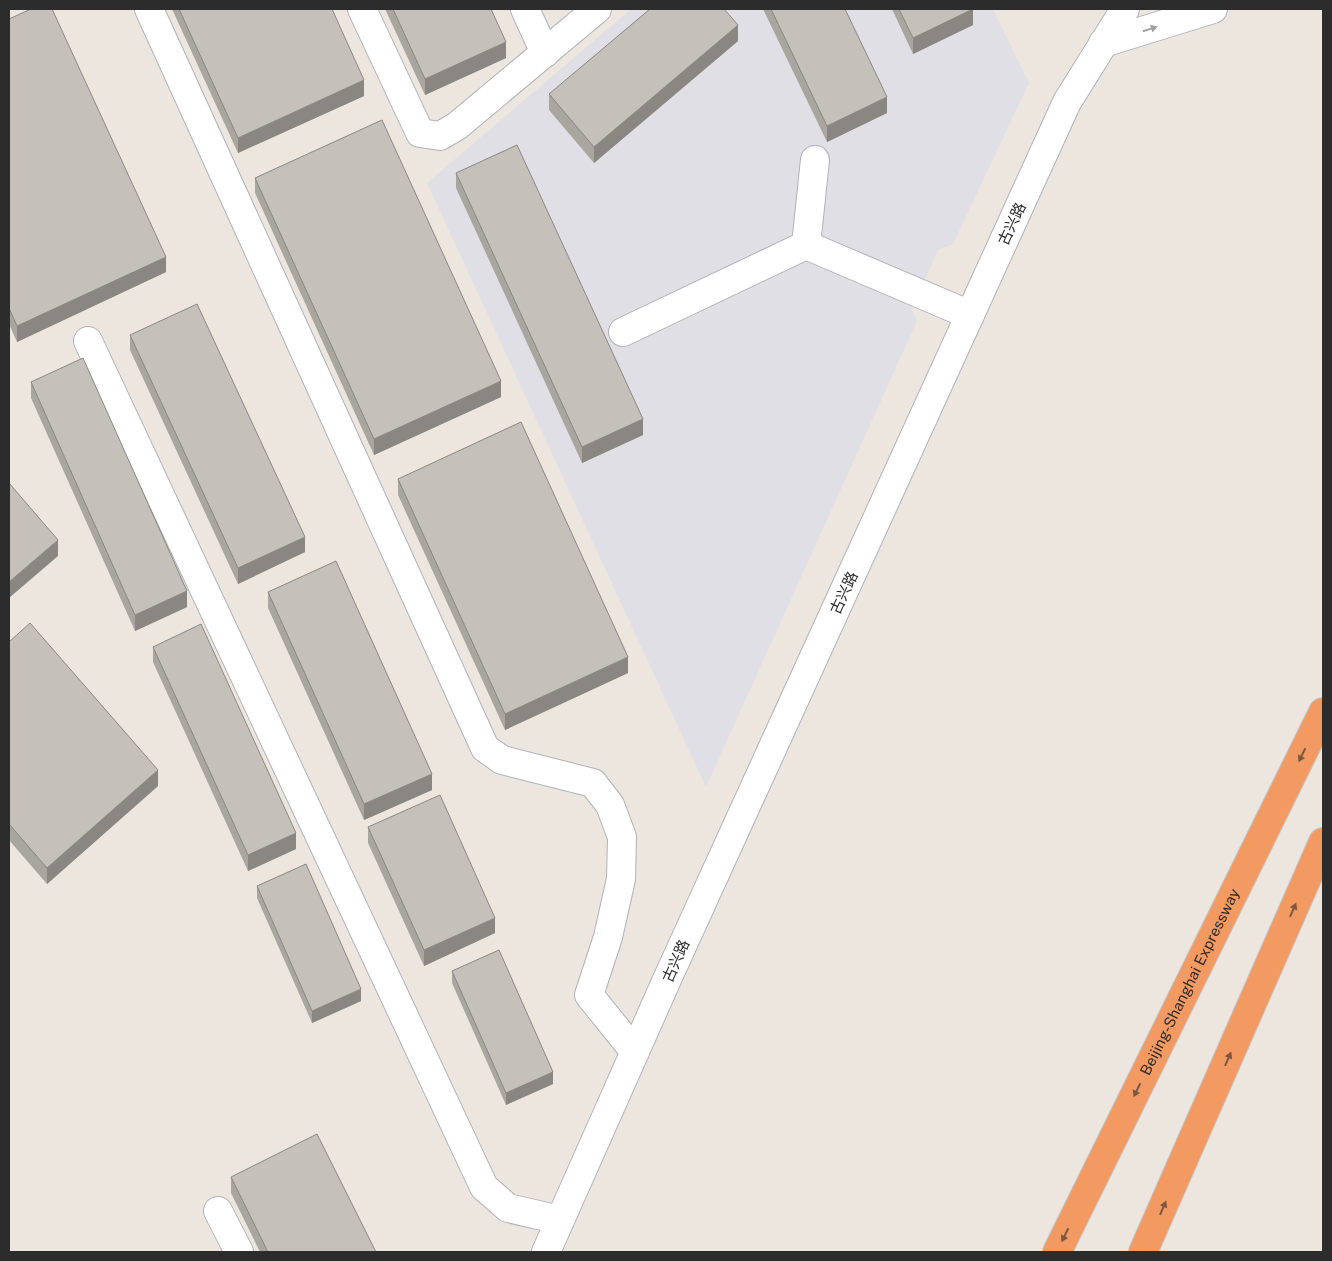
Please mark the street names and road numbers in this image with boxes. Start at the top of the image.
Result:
street label: 古兴路 [994,200,1029,248]
street label: 古兴路 [826,569,861,617]
street label: Beijing-Shanghai Expressway [1136,886,1243,1078]
street label: 古兴路 [659,937,692,985]

